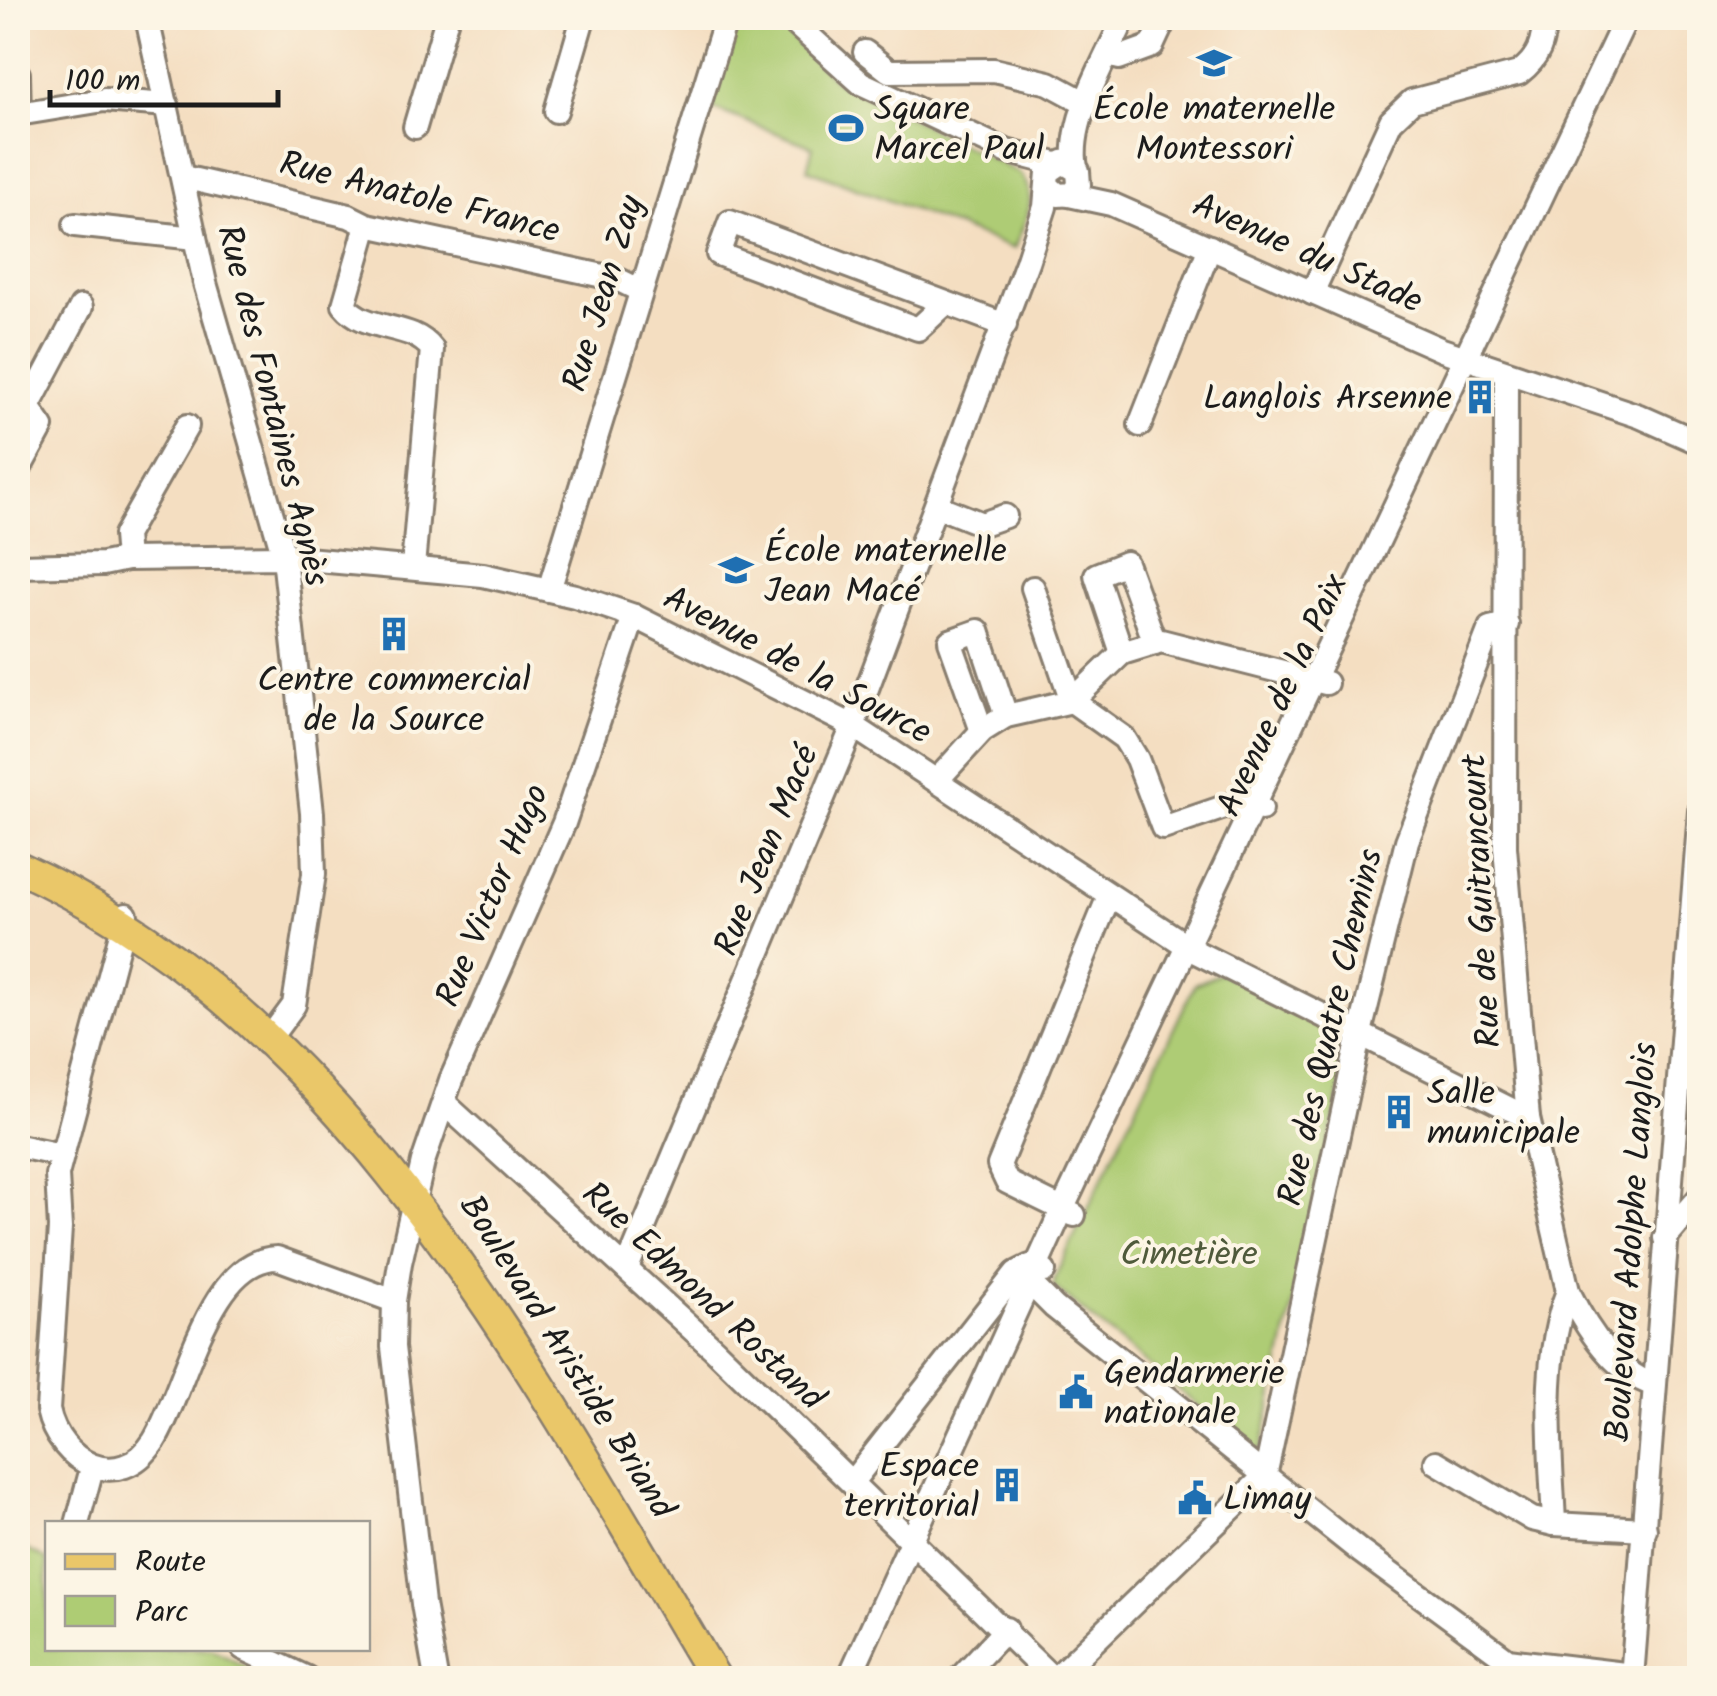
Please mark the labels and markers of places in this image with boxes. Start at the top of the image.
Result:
school or university icon: École maternelle Montessori [1195,44,1233,82]
place label: Square Marcel Paul [874,83,1044,179]
place label: École maternelle Montessori [1093,83,1336,179]
sports icon: Square Marcel Paul [827,109,865,147]
place label: Langlois Arsenne [1203,372,1452,428]
building icon: Langlois Arsenne [1461,378,1499,416]
place label: École maternelle Jean Macé [764,525,1007,621]
school or university icon: École maternelle Jean Macé [717,551,755,589]
building icon: Centre commercial de la Source [375,615,413,653]
place label: Centre commercial de la Source [257,654,531,750]
place label: Salle municipale [1427,1067,1580,1163]
building icon: Salle municipale [1380,1093,1418,1131]
place label: Gendarmerie nationale [1104,1347,1285,1443]
public building icon: Gendarmerie nationale [1057,1373,1095,1411]
place label: Espace territorial [844,1440,979,1536]
building icon: Espace territorial [988,1466,1026,1504]
place label: Limay [1223,1473,1312,1529]
public building icon: Limay [1176,1479,1214,1517]

